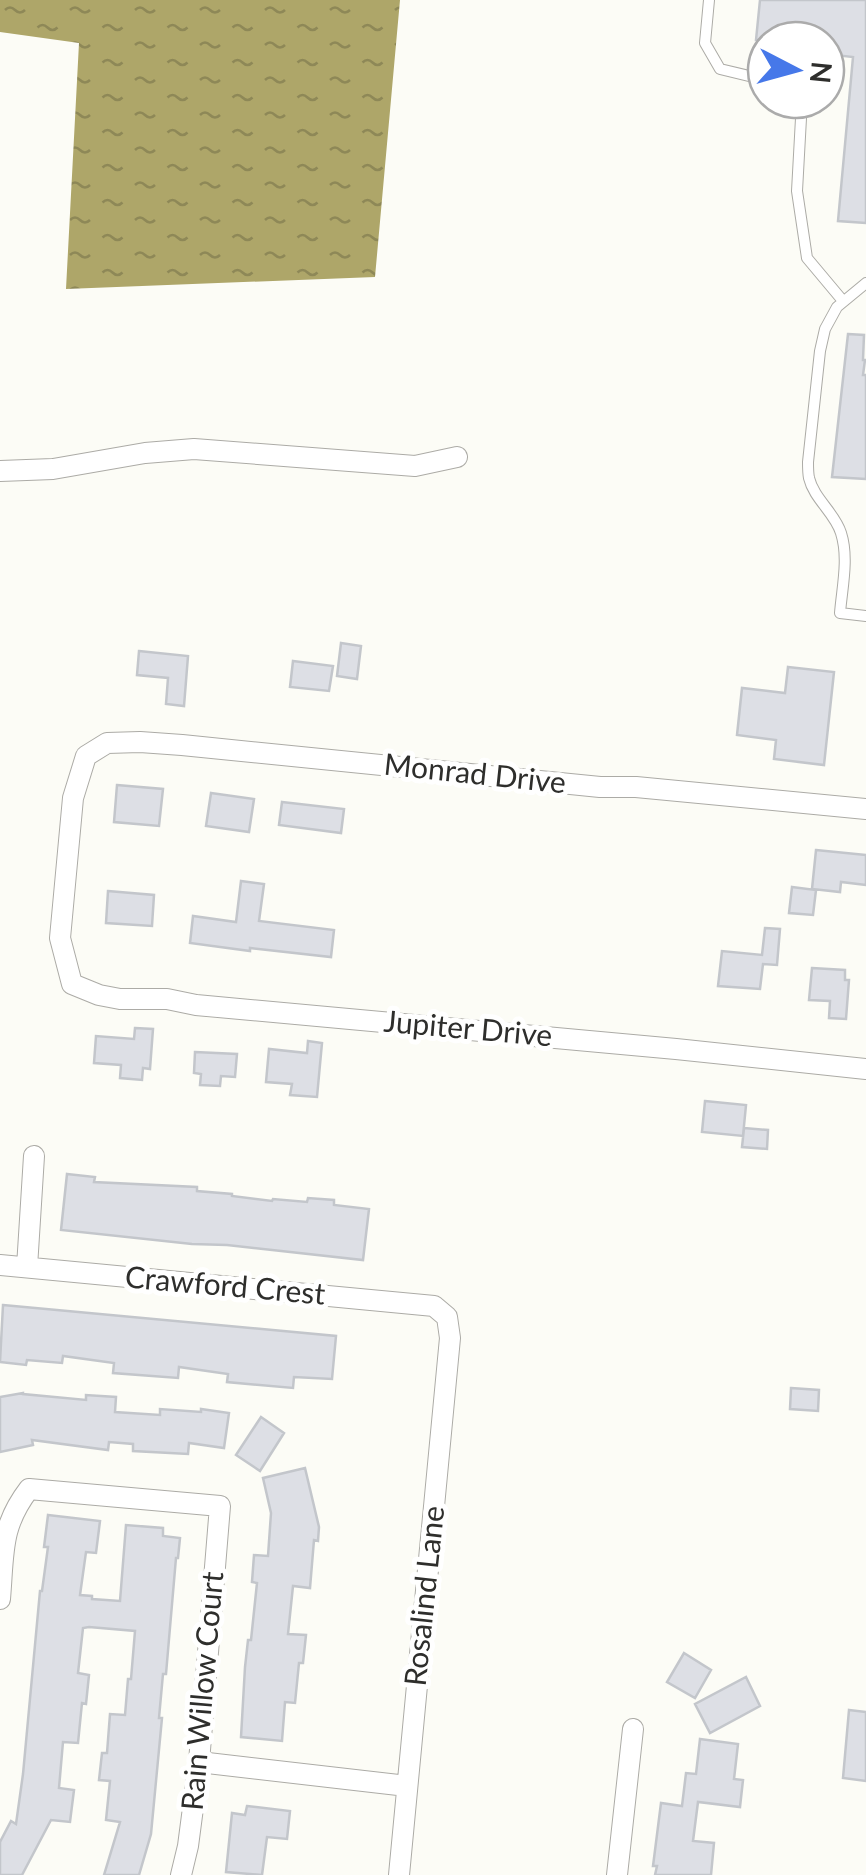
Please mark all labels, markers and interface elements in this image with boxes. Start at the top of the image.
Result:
north arrow [746,20,846,120]
text: N [804,60,840,85]
street label: Monrad Drive [382,745,568,799]
street label: Jupiter Drive [382,1002,554,1052]
street label: Crawford Crest [124,1257,327,1311]
street label: Rosalind Lane [396,1504,450,1688]
street label: Rain Willow Court [173,1570,229,1812]

